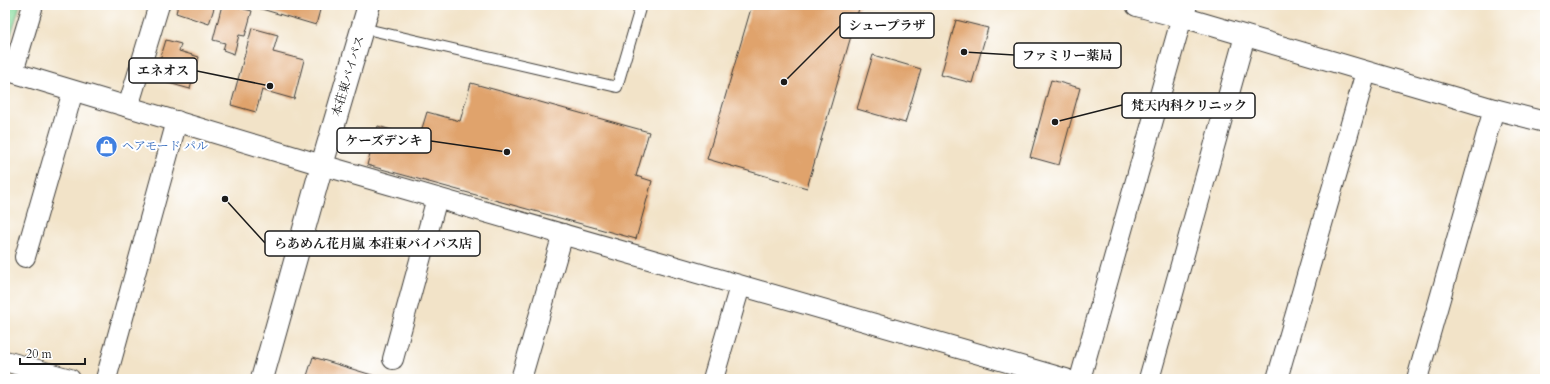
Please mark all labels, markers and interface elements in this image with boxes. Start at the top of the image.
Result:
callout: シュープラザ [840,13,934,38]
text: シュープラザ [848,17,926,35]
street label: 本荘東バイパス [328,34,368,118]
callout: ファミリー薬局 [1014,43,1121,68]
text: ファミリー薬局 [1022,47,1112,65]
callout: エネオス [129,58,197,83]
text: エネオス [137,62,189,80]
callout: 梵天内科クリニック [1122,93,1255,118]
text: 梵天内科クリニック [1131,97,1247,115]
callout: ケーズデンキ [337,128,431,153]
text: ケーズデンキ [346,132,422,150]
shop icon: ヘアモード パル [93,133,119,159]
place label: ヘアモード パル [122,138,208,154]
callout: らあめん花月嵐 本荘東バイパス店 [265,231,480,256]
text: らあめん花月嵐 本荘東バイパス店 [274,235,472,253]
scale bar [20,340,85,366]
text: 20 m [26,346,53,362]

